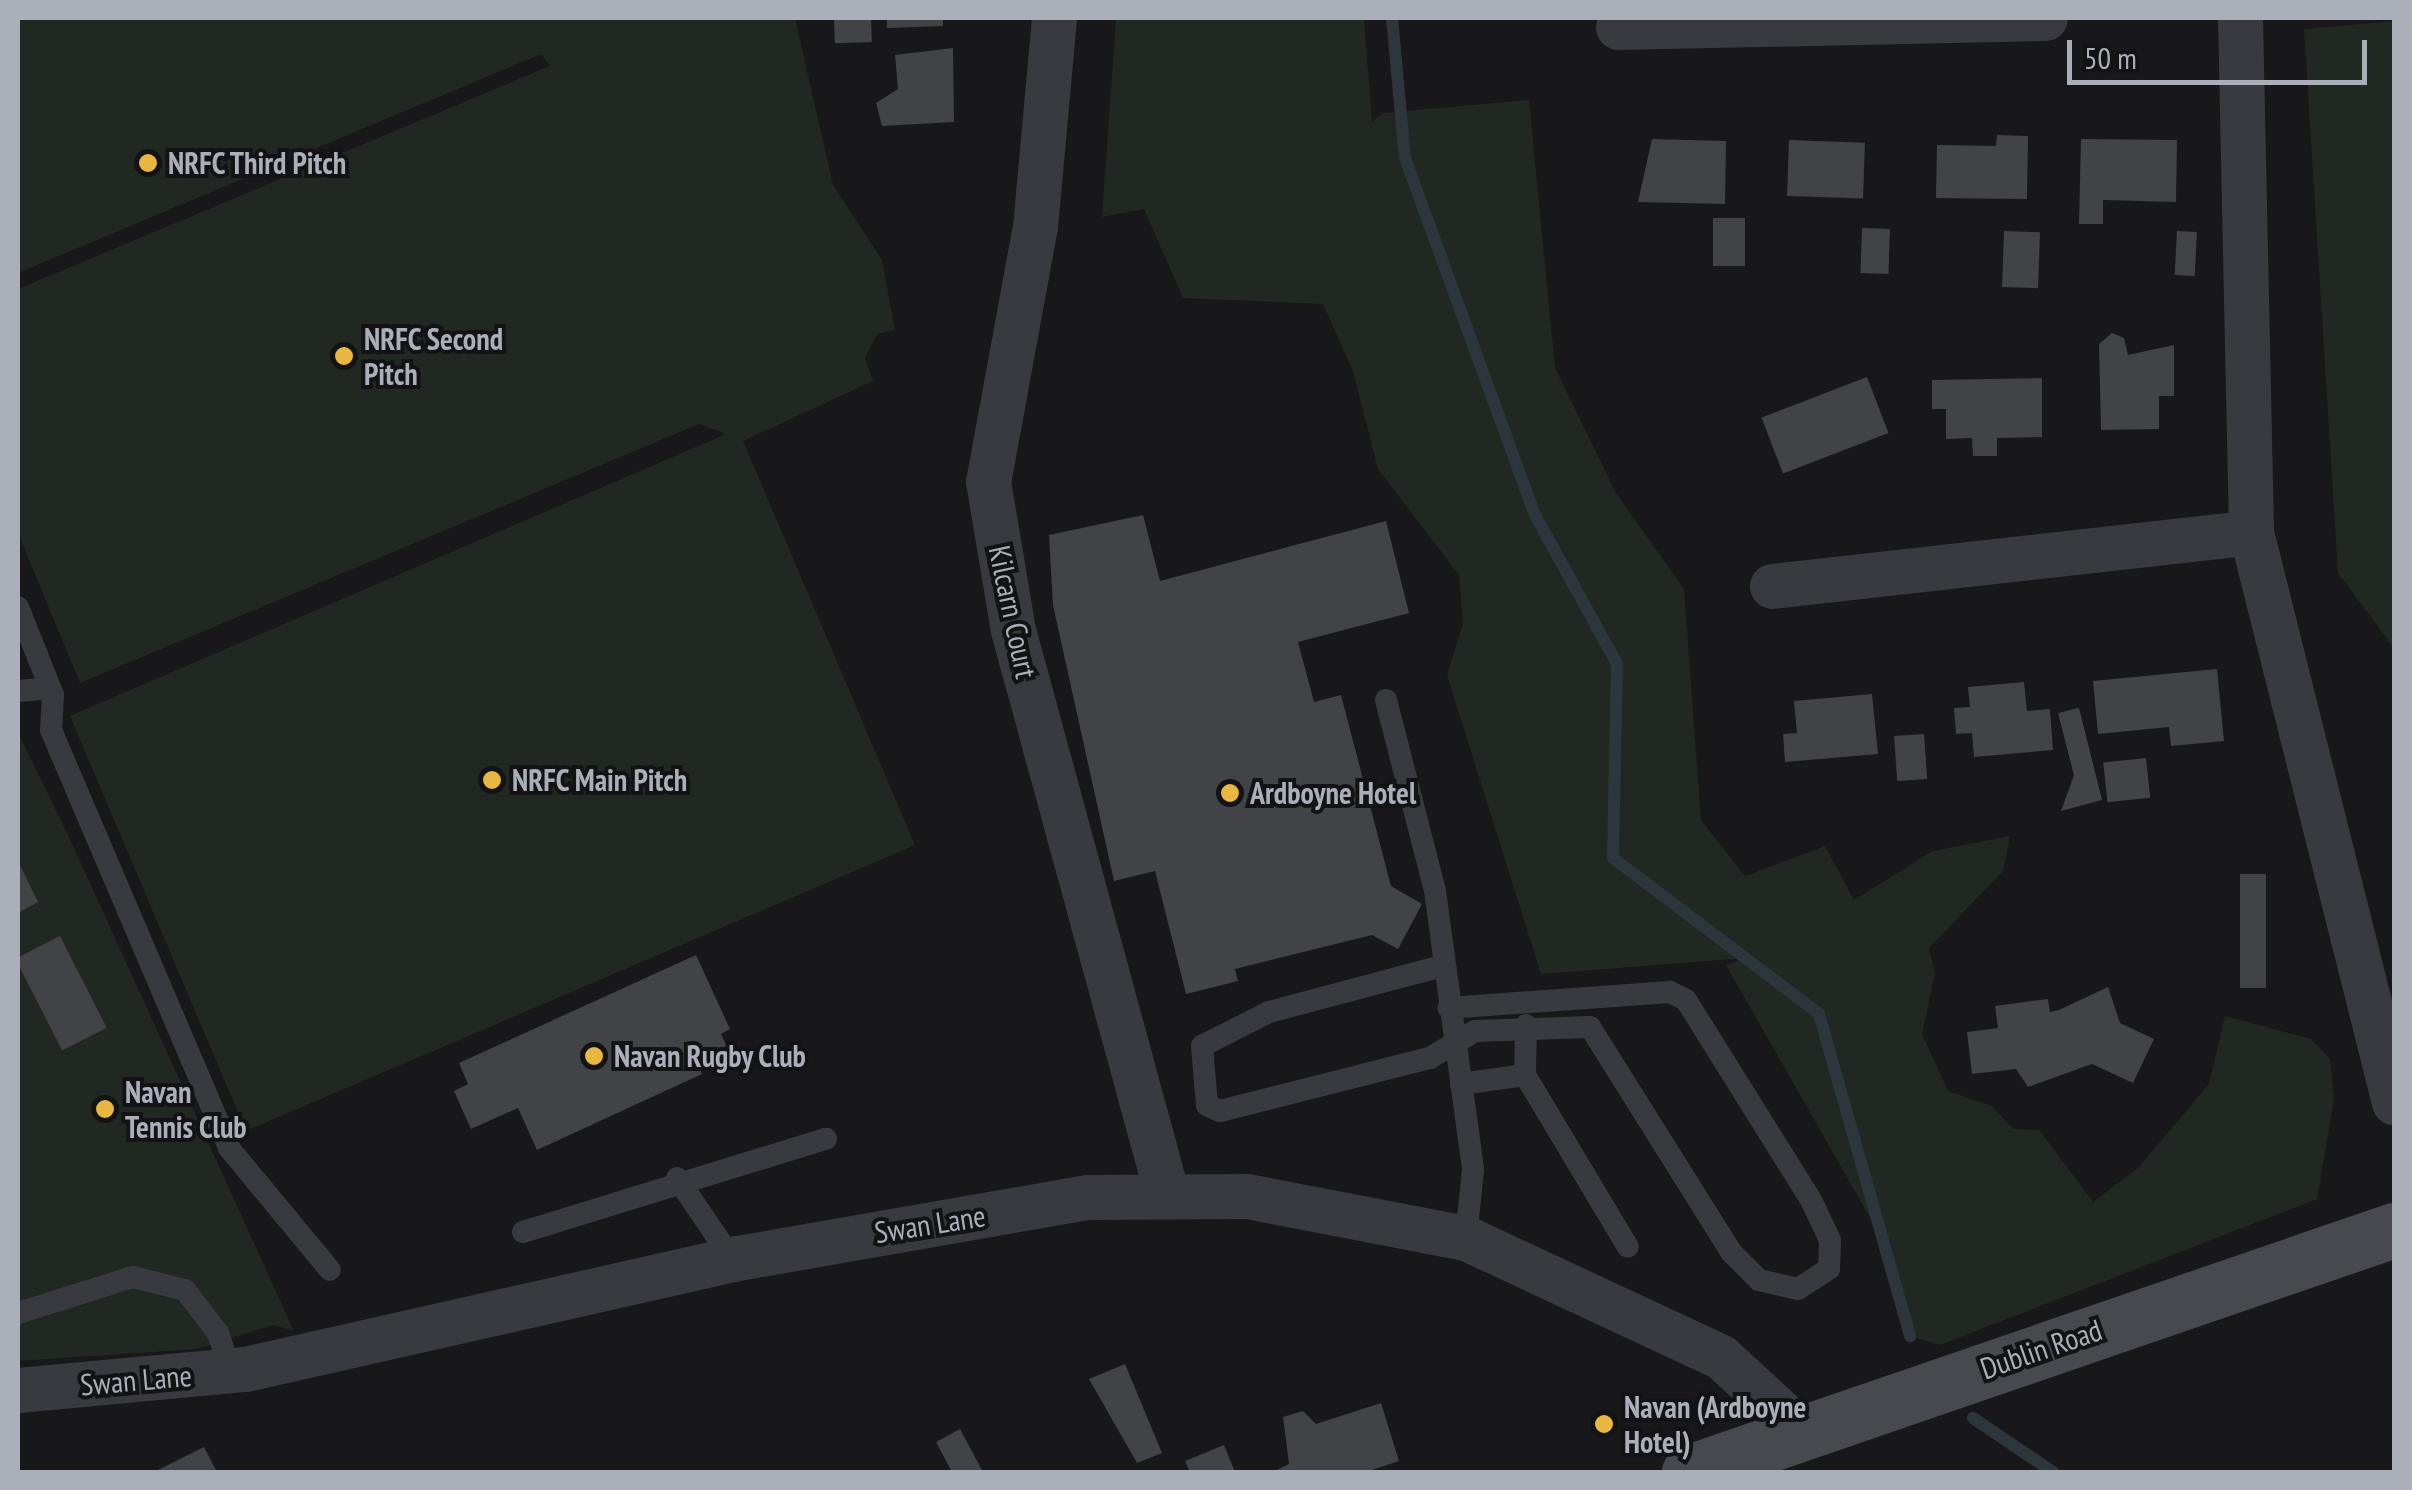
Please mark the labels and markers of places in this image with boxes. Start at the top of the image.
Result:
place label: NRFC Third Pitch [168,145,348,181]
marker: NRFC Third Pitch [137,152,159,174]
place label: NRFC Second Pitch [364,321,504,392]
marker: NRFC Second Pitch [333,345,355,367]
place label: NRFC Main Pitch [512,762,688,798]
marker: NRFC Main Pitch [481,769,503,791]
place label: Ardboyne Hotel [1250,775,1416,811]
marker: Ardboyne Hotel [1219,782,1241,804]
place label: Navan Rugby Club [614,1038,807,1074]
marker: Navan Rugby Club [583,1045,605,1067]
place label: Navan Tennis Club [125,1074,247,1144]
marker: Navan Tennis Club [94,1098,116,1120]
place label: Navan (Ardboyne Hotel) [1624,1389,1806,1460]
marker: Navan (Ardboyne Hotel) [1593,1413,1615,1435]

